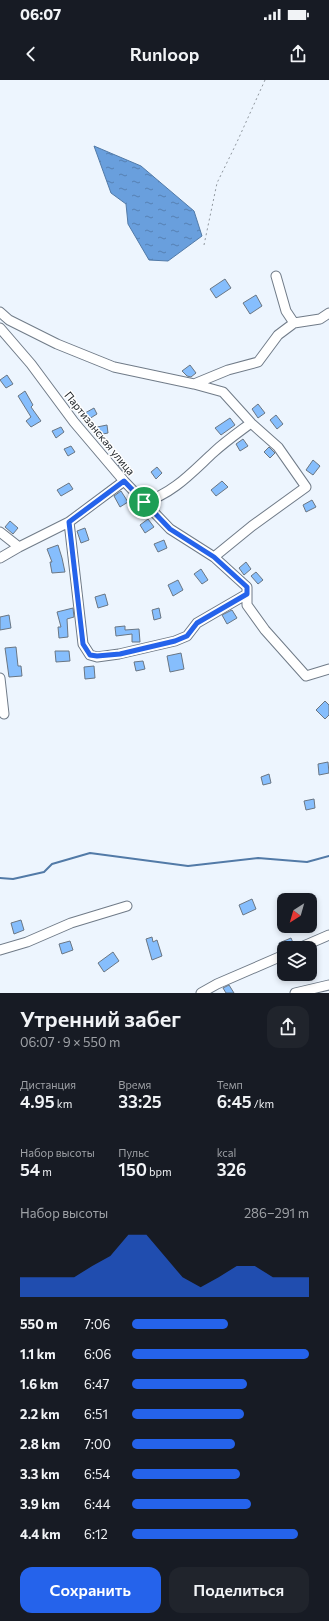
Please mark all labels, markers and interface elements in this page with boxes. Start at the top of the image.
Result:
text: 06:07 [20,5,61,23]
icon: back [20,43,42,65]
text: Runloop [130,43,199,65]
icon: share [287,43,309,65]
street label: Партизанская улица [62,388,138,478]
pin [127,485,161,519]
icon: arrive [133,491,155,513]
north arrow [277,893,317,933]
map controls [277,893,317,981]
button: layers [277,941,317,981]
text: Утренний забег [20,1005,181,1032]
button: share [267,1006,309,1048]
text: 06:07 · 9 × 550 m [20,1034,120,1050]
text: Дистанция [20,1078,76,1091]
text: Время [118,1078,151,1091]
text: Темп [217,1078,243,1091]
text: 4.95 [20,1091,55,1112]
text: 33:25 [118,1091,162,1112]
text: 6:45 [217,1091,252,1112]
text: km [55,1097,72,1110]
text: /km [252,1097,274,1110]
text: Набор высоты [20,1146,95,1159]
text: Пульс [118,1146,149,1159]
text: kcal [217,1146,236,1159]
text: 54 [20,1159,40,1180]
text: 150 [118,1159,147,1180]
text: 326 [217,1159,246,1180]
text: m [40,1165,52,1178]
text: bpm [147,1165,172,1178]
text: Набор высоты [20,1205,108,1221]
text: 286–291 m [244,1205,309,1221]
text: 550 m [20,1316,58,1332]
text: 7:06 [84,1316,110,1332]
text: 1.1 km [20,1346,56,1362]
text: 6:06 [84,1346,111,1362]
text: 1.6 km [20,1376,58,1392]
text: 6:47 [84,1376,109,1392]
text: 2.2 km [20,1406,60,1422]
text: 6:51 [84,1406,108,1422]
text: 2.8 km [20,1436,60,1452]
text: 7:00 [84,1436,111,1452]
text: 3.3 km [20,1466,60,1482]
text: 6:54 [84,1466,110,1482]
text: 3.9 km [20,1496,60,1512]
text: 6:44 [84,1496,111,1512]
text: 4.4 km [20,1526,61,1542]
text: 6:12 [84,1526,108,1542]
button: Сохранить [20,1567,161,1613]
button: Поделиться [169,1567,309,1613]

